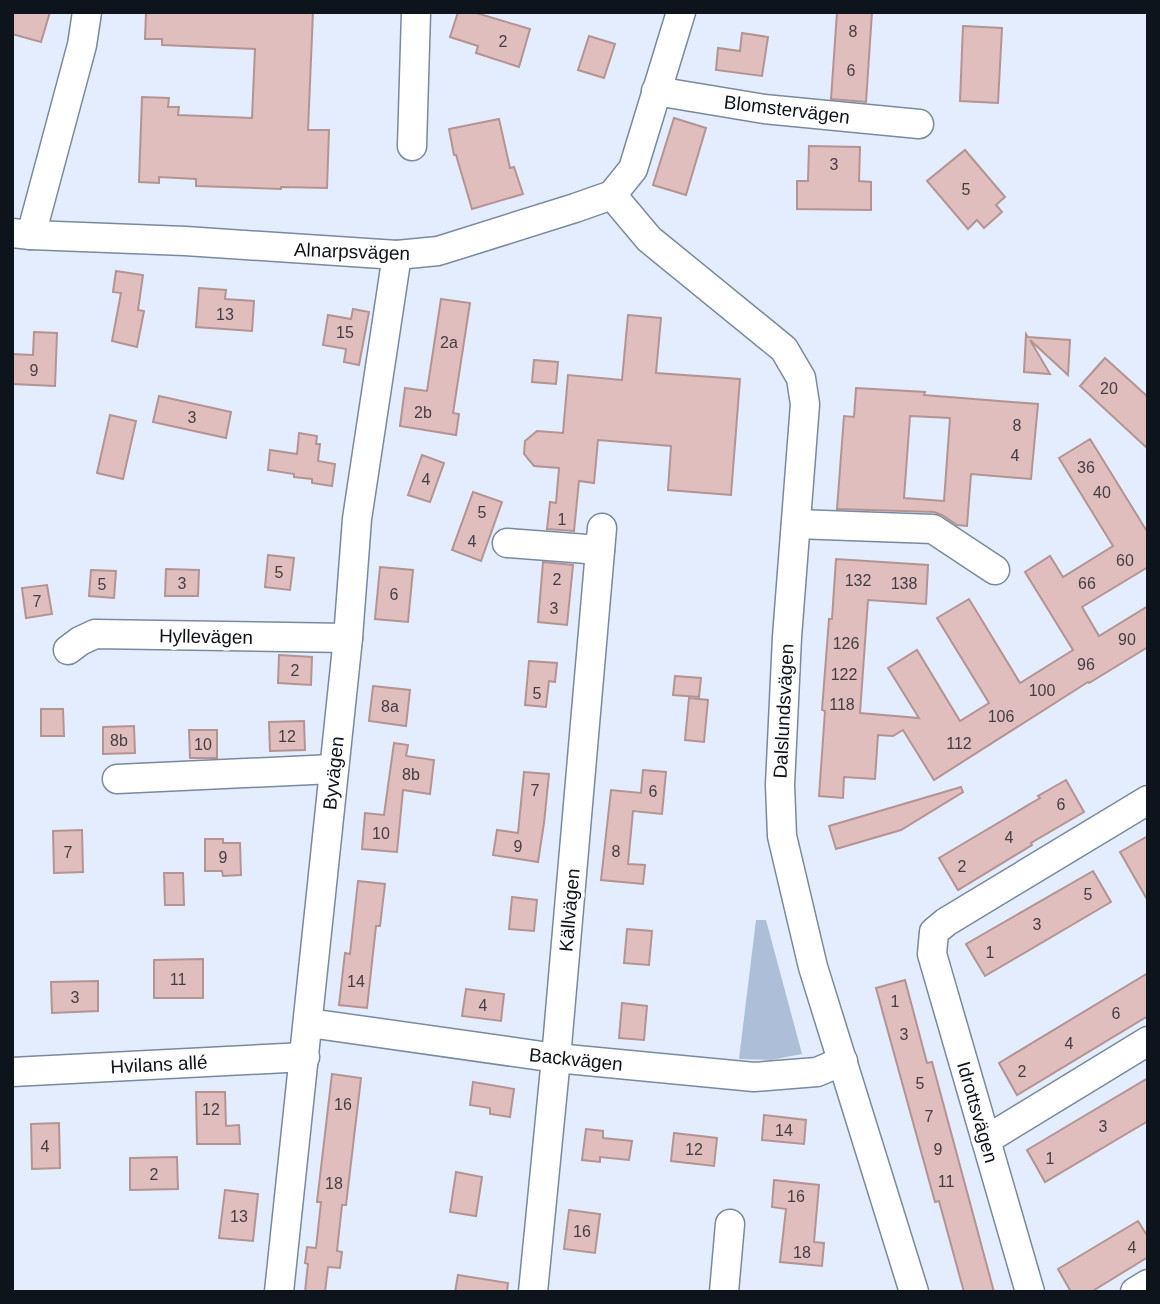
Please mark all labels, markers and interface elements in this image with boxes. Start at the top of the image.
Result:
house number: 8 [849,23,858,40]
house number: 2 [499,33,508,50]
house number: 6 [847,62,856,79]
street label: Blomstervägen [723,91,851,128]
house number: 3 [830,156,839,173]
house number: 5 [962,181,971,198]
street label: Alnarpsvägen [294,239,410,264]
house number: 13 [216,306,234,323]
house number: 15 [336,324,354,341]
house number: 2a [440,334,458,351]
house number: 9 [30,362,39,379]
house number: 20 [1100,380,1118,397]
house number: 2b [414,404,432,421]
house number: 3 [188,409,197,426]
house number: 8 [1013,417,1022,434]
house number: 4 [1011,447,1020,464]
house number: 36 [1077,459,1095,476]
house number: 4 [422,471,431,488]
house number: 40 [1093,484,1111,501]
house number: 5 [478,504,487,521]
house number: 1 [558,511,567,528]
house number: 4 [468,533,477,550]
house number: 60 [1116,552,1134,569]
house number: 5 [275,564,284,581]
house number: 2 [553,571,562,588]
house number: 132 [845,572,871,589]
house number: 3 [178,575,187,592]
house number: 138 [891,575,917,592]
house number: 66 [1078,575,1096,592]
house number: 5 [98,576,107,593]
house number: 6 [390,586,399,603]
house number: 7 [33,593,42,610]
house number: 3 [550,600,559,617]
street label: Hyllevägen [159,625,253,648]
house number: 90 [1118,631,1136,648]
house number: 126 [833,635,859,652]
street label: Dalslundsvägen [769,643,798,779]
house number: 96 [1077,656,1095,673]
house number: 2 [291,662,300,679]
house number: 122 [831,666,857,683]
house number: 100 [1029,682,1055,699]
house number: 5 [533,685,542,702]
house number: 118 [829,696,855,713]
house number: 8a [381,698,399,715]
house number: 106 [988,708,1014,725]
house number: 12 [278,728,296,745]
house number: 8b [110,732,128,749]
street label: Byvägen [319,735,348,811]
house number: 112 [946,735,972,752]
house number: 10 [194,736,212,753]
house number: 8b [402,766,420,783]
house number: 7 [531,782,540,799]
house number: 6 [649,783,658,800]
house number: 6 [1057,796,1066,813]
house number: 10 [372,825,390,842]
house number: 4 [1005,829,1014,846]
house number: 9 [514,838,523,855]
house number: 8 [612,843,621,860]
house number: 7 [64,844,73,861]
house number: 9 [219,849,228,866]
house number: 2 [958,858,967,875]
street label: Källvägen [555,868,584,953]
house number: 5 [1084,886,1093,903]
house number: 3 [1033,916,1042,933]
house number: 1 [986,944,995,961]
house number: 11 [170,971,186,988]
house number: 14 [347,973,365,990]
house number: 3 [71,989,80,1006]
house number: 1 [891,993,900,1010]
house number: 4 [479,997,488,1014]
house number: 6 [1112,1005,1121,1022]
house number: 3 [900,1026,909,1043]
house number: 4 [1065,1035,1074,1052]
street label: Backvägen [528,1044,624,1075]
street label: Hvilans allé [110,1051,208,1078]
street label: Idrottsvägen [953,1059,1002,1165]
house number: 2 [1018,1063,1027,1080]
house number: 5 [916,1075,925,1092]
house number: 16 [334,1096,352,1113]
house number: 12 [202,1101,220,1118]
house number: 7 [925,1108,934,1125]
house number: 3 [1099,1118,1108,1135]
house number: 14 [775,1122,793,1139]
house number: 4 [41,1138,50,1155]
house number: 12 [685,1141,703,1158]
house number: 9 [934,1141,943,1158]
house number: 1 [1046,1150,1055,1167]
house number: 2 [150,1166,159,1183]
house number: 11 [938,1173,954,1190]
house number: 18 [325,1175,343,1192]
house number: 16 [787,1188,805,1205]
house number: 13 [230,1208,248,1225]
house number: 16 [573,1223,591,1240]
house number: 4 [1128,1239,1137,1256]
house number: 18 [793,1244,811,1261]

